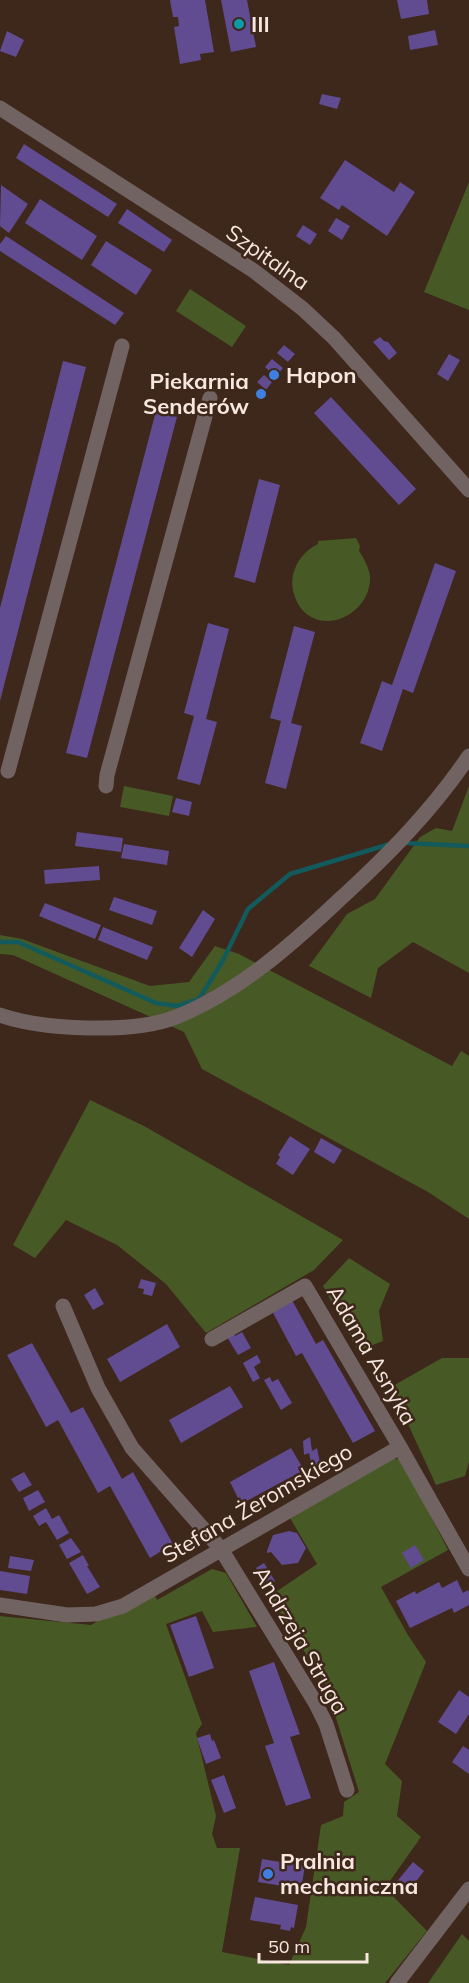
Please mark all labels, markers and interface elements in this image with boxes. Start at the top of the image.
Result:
place label: III [251,10,270,38]
marker: III [232,17,246,31]
street label: Szpitalna [221,218,315,296]
place label: Hapon [286,361,357,389]
place label: Piekarnia Senderów [143,367,250,420]
marker: Hapon [267,368,281,382]
marker: Piekarnia Senderów [254,387,268,401]
street label: Adama Asnyka [321,1280,423,1430]
street label: Stefana Żeromskiego [157,1437,357,1569]
street label: Andrzeja Struga [247,1561,355,1719]
place label: Pralnia mechaniczna [280,1847,418,1900]
marker: Pralnia mechaniczna [261,1867,275,1881]
scale bar [259,1926,367,1964]
text: 50 m [268,1935,310,1958]

